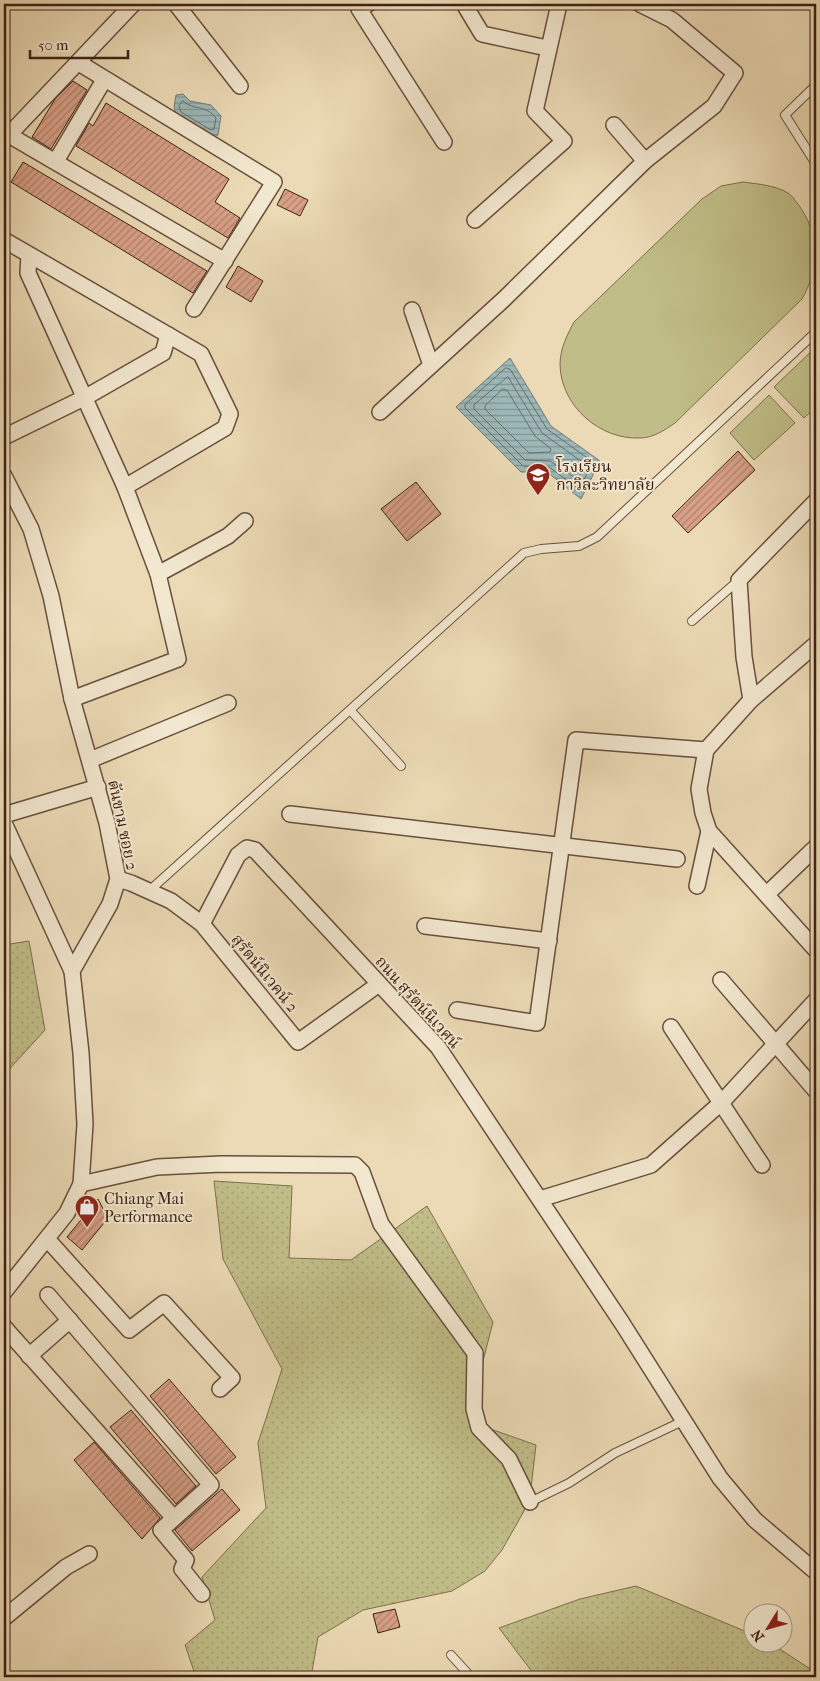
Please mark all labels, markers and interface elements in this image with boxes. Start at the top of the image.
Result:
scale bar [30,28,128,60]
text: 50 m [38,36,69,54]
place label: โรงเรียน กาวิละวิทยาลัย [555,456,654,494]
school or university icon: โรงเรียน กาวิละวิทยาลัย [525,462,551,496]
street label: ตันขาม ซอย 2 [104,778,142,872]
street label: สุรัตน์นิเวคน์ 2 [226,930,302,1017]
street label: ถนน สุรัตน์นิเวศน์ [370,952,465,1054]
place label: Chiang Mai Performance [104,1189,193,1226]
shop icon: Chiang Mai Performance [74,1194,100,1228]
north arrow [742,1604,792,1654]
text: N [748,1626,768,1645]

